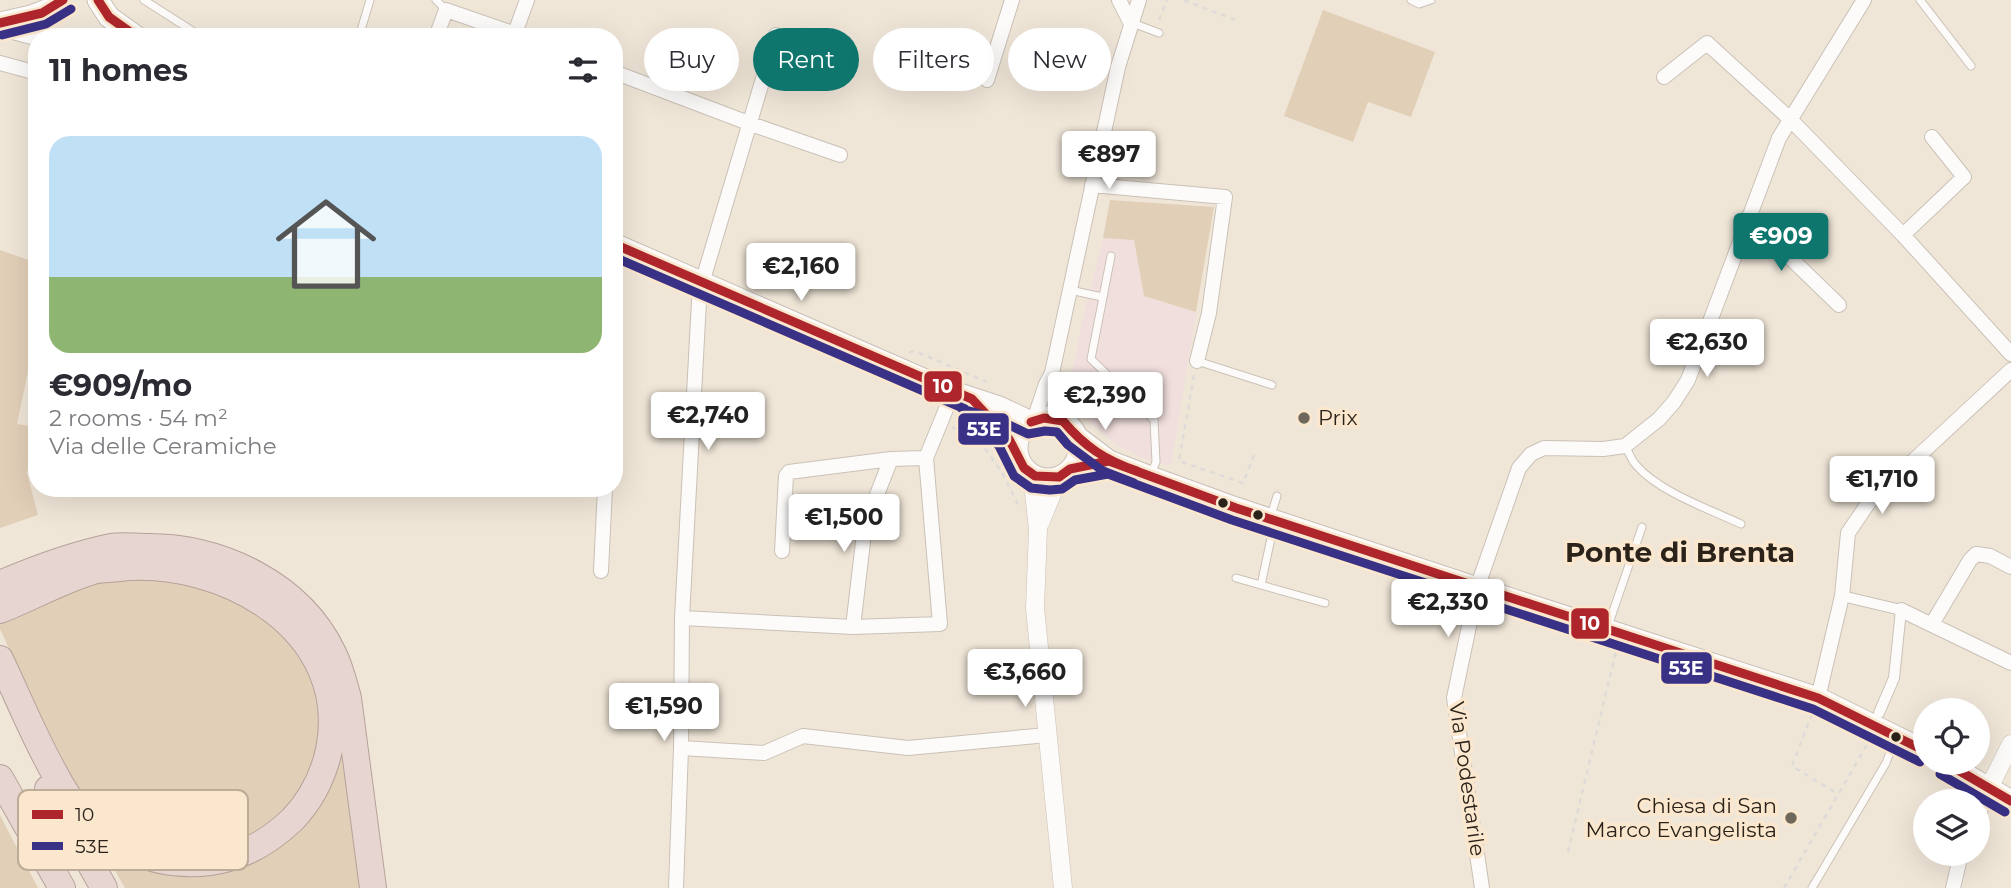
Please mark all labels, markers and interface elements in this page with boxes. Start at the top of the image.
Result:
chip: Buy [644,28,739,91]
chip: Rent [753,28,859,91]
chip: Filters [873,28,994,91]
chip: New [1008,28,1111,91]
icon: filters [564,51,602,89]
text: 11 homes [49,52,188,89]
pin: €897 [1068,132,1150,191]
text: €897 [1078,140,1140,168]
icon: home [263,181,389,307]
pin: €909 [1740,214,1822,273]
text: €909 [1749,222,1813,250]
pin: €2,160 [744,244,858,303]
text: €2,160 [762,252,840,280]
pin: €2,630 [1650,320,1764,379]
text: €2,630 [1666,328,1748,356]
text: €909/mo [49,367,192,404]
line badge: 10 [923,370,963,403]
pin: €2,390 [1048,372,1162,432]
text: 10 [933,375,953,398]
text: €2,390 [1064,381,1146,409]
pin: €2,740 [651,392,765,452]
text: €2,740 [667,401,749,429]
text: 2 rooms · 54 m² [49,404,228,432]
place label: Prix [1318,405,1358,430]
marker: Prix [1296,410,1312,426]
line badge: 53E [957,412,1010,446]
text: 53E [966,418,1002,441]
text: Via delle Ceramiche [49,432,277,460]
pin: €1,710 [1825,456,1939,516]
text: €1,710 [1846,465,1918,493]
pin: €1,500 [787,494,901,554]
unlabelled marker [1216,496,1230,510]
text: €1,500 [805,503,883,531]
unlabelled marker [1251,508,1265,522]
district label: Ponte di Brenta [1565,535,1795,569]
pin: €2,330 [1391,580,1505,639]
text: €2,330 [1407,588,1489,616]
line badge: 10 [1570,607,1610,640]
text: 10 [1580,612,1600,635]
pin: €3,660 [968,650,1082,709]
line badge: 53E [1660,651,1713,685]
text: 53E [1668,657,1704,680]
text: €3,660 [984,658,1066,686]
pin: €1,590 [607,684,721,743]
text: €1,590 [625,692,703,720]
map controls [1913,698,1990,866]
button: locate [1913,698,1990,775]
street label: Via Podestarile [1444,700,1491,858]
unlabelled marker [1889,730,1903,744]
button: layers [1913,789,1990,866]
legend [18,790,248,870]
place label: Chiesa di San Marco Evangelista [1586,793,1777,842]
text: 10 [75,803,94,826]
marker: Chiesa di San Marco Evangelista [1783,810,1799,826]
text: 53E [75,835,109,858]

